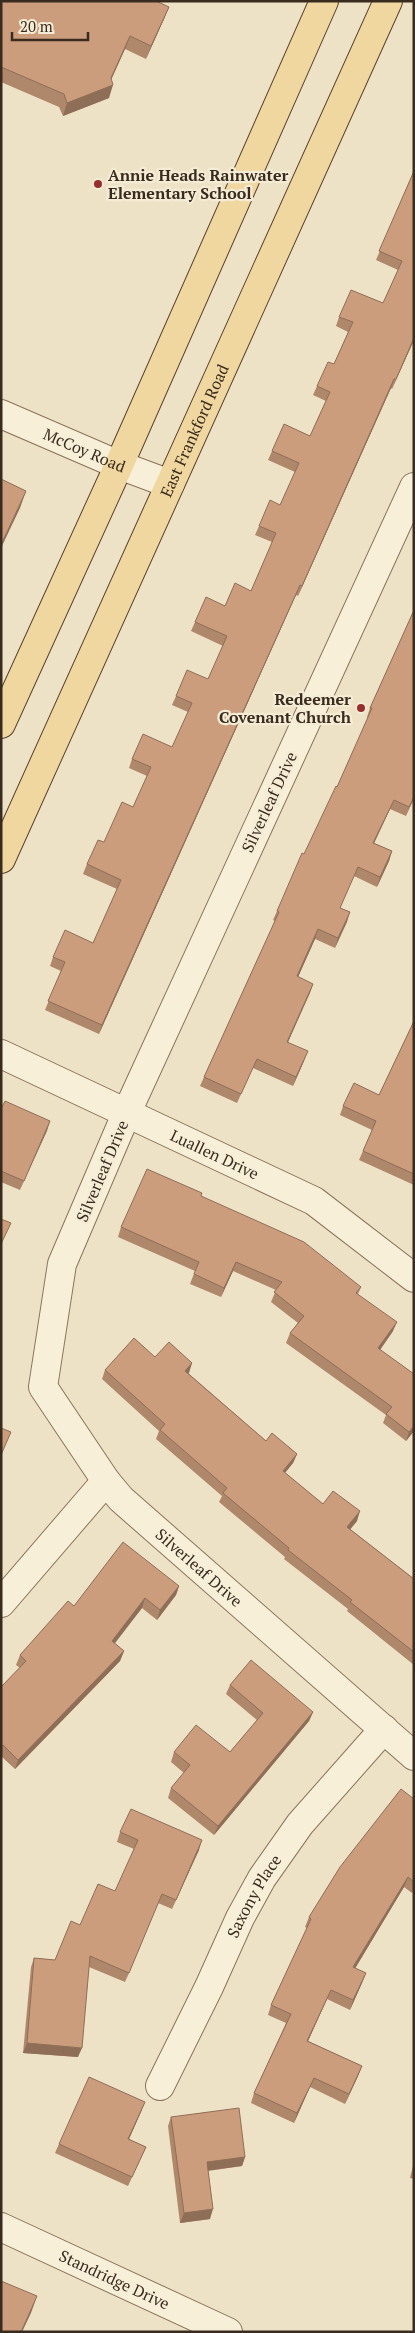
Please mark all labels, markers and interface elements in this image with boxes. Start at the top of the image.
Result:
scale bar [12,10,89,42]
text: 20 m [20,16,53,36]
place label: Annie Heads Rainwater Elementary School [108,164,289,204]
marker: Annie Heads Rainwater Elementary School [92,178,104,190]
street label: East Frankford Road [155,360,234,501]
street label: McCoy Road [40,423,129,478]
place label: Redeemer Covenant Church [219,688,352,728]
marker: Redeemer Covenant Church [355,702,367,714]
street label: Silverleaf Drive [236,748,302,856]
street label: Silverleaf Drive [71,1117,133,1225]
street label: Luallen Drive [167,1124,262,1185]
street label: Silverleaf Drive [151,1523,247,1612]
street label: Saxony Place [222,1850,286,1941]
street label: Standridge Drive [56,2244,173,2315]

